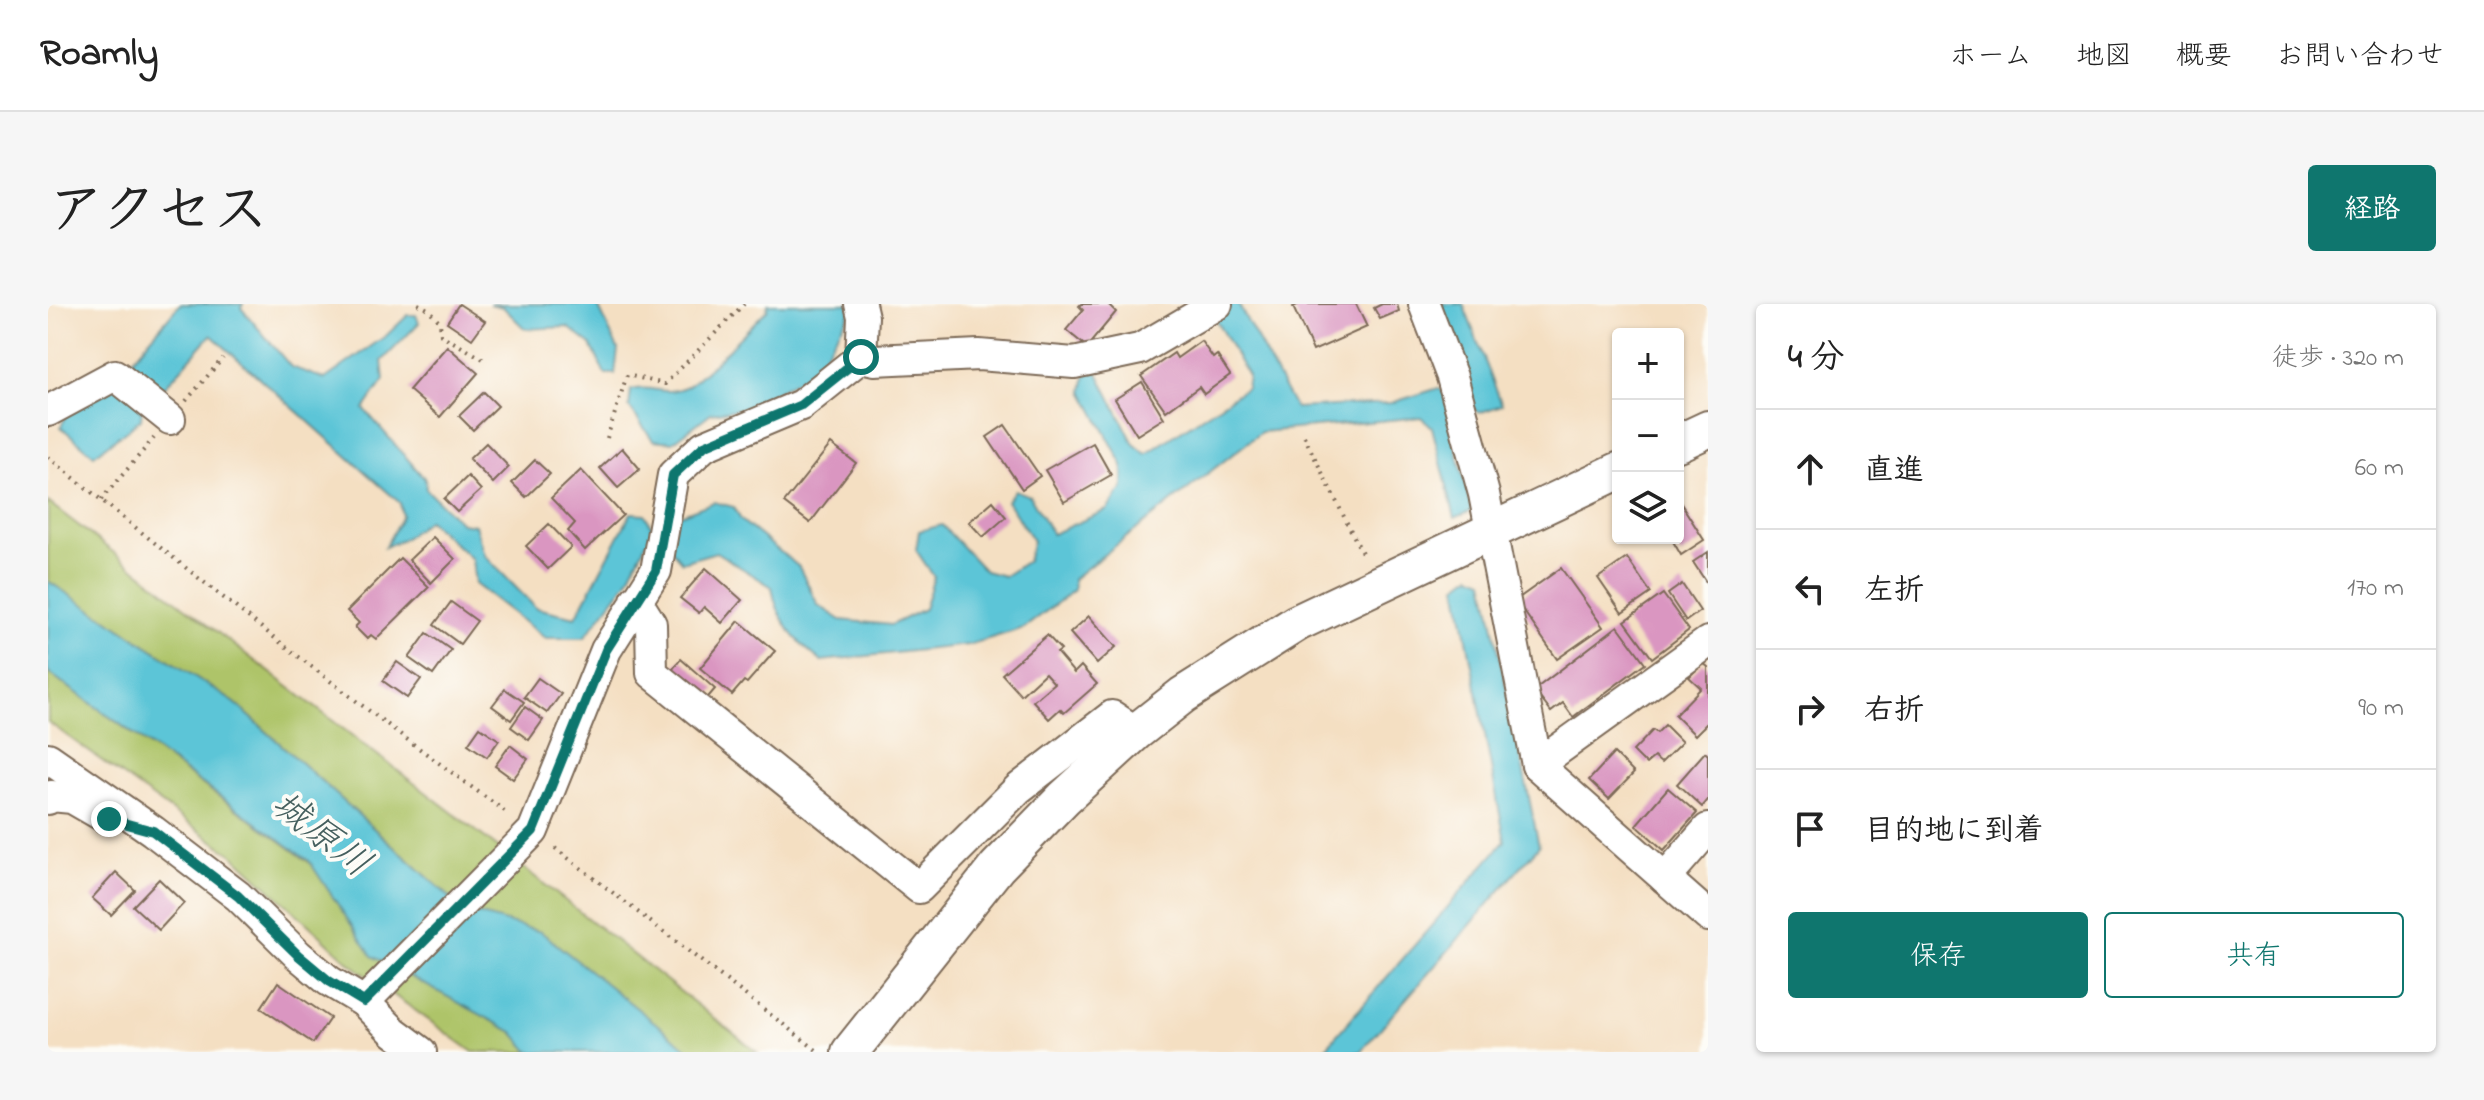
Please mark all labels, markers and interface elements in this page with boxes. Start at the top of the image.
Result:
text: Roamly [40,27,158,83]
text: ホーム [1949,37,2032,78]
text: 地図 [2076,37,2132,78]
text: 概要 [2176,37,2232,78]
text: お問い合わせ [2276,37,2444,78]
button: 経路 [2308,165,2436,251]
text: アクセス [48,173,269,254]
map controls [1612,328,1684,544]
button: + [1612,328,1684,400]
text: 4 分 [1788,334,1845,384]
route start [843,339,879,375]
text: 徒歩 · 320 m [2272,340,2404,378]
button: − [1612,400,1684,472]
icon: ahead [1788,447,1832,491]
text: 直進 [1864,450,1924,494]
text: 60 m [2355,450,2404,488]
button: layers [1612,472,1684,544]
icon: left [1788,567,1832,611]
text: 左折 [1864,570,1924,614]
text: 170 m [2347,570,2404,608]
icon: right [1788,687,1832,731]
text: 右折 [1864,690,1924,734]
text: 90 m [2358,690,2404,728]
water label: 城原川 [258,779,382,893]
route end [91,801,127,837]
icon: arrive [1788,807,1832,851]
text: 目的地に到着 [1864,810,2044,854]
button: 保存 [1788,912,2088,998]
button: 共有 [2104,912,2404,998]

